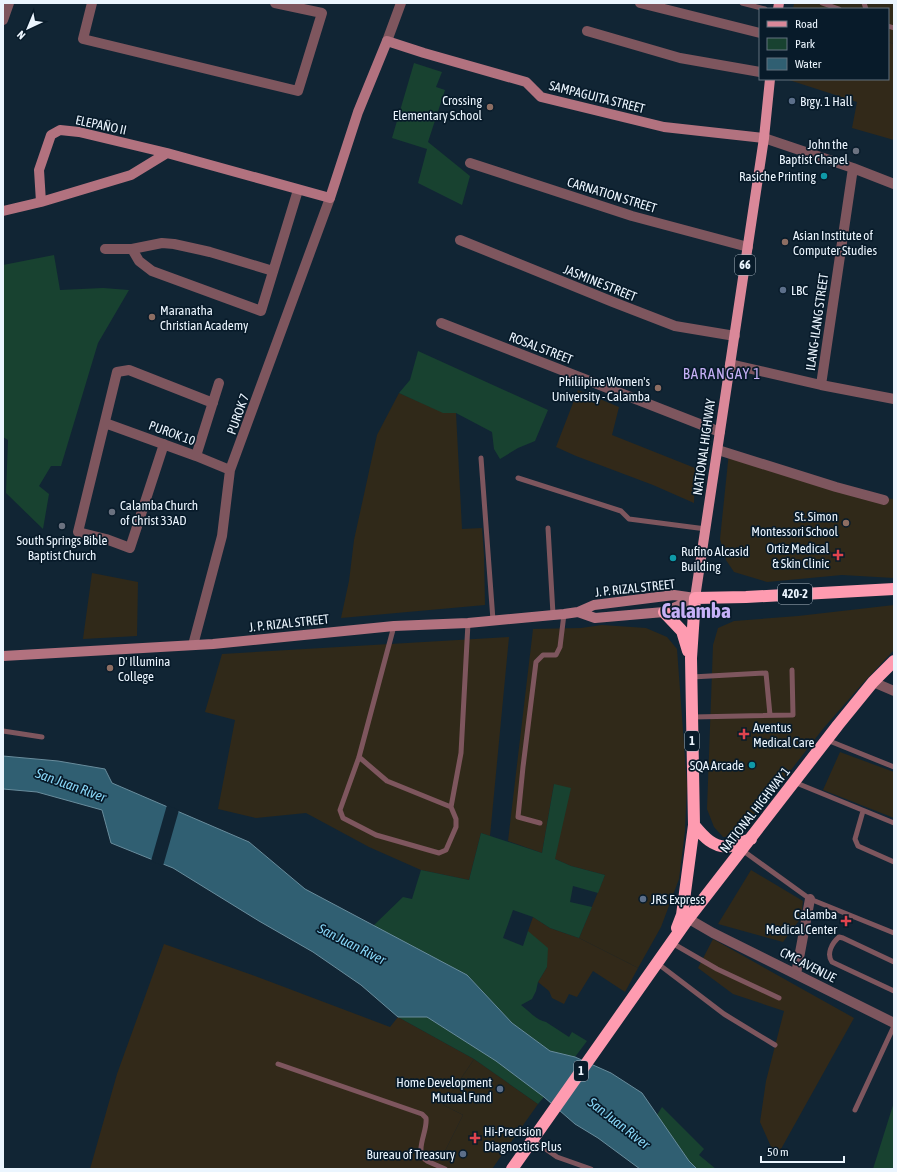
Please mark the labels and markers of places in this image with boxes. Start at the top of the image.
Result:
place label: Crossing Elementary School [393,93,483,123]
place label: Brgy. 1 Hall [800,94,853,109]
marker: Brgy. 1 Hall [787,96,797,106]
marker: Crossing Elementary School [485,102,495,112]
place label: John the Baptist Chapel [779,137,849,167]
marker: John the Baptist Chapel [851,146,861,156]
place label: Rasiche Printing [739,169,816,184]
marker: Rasiche Printing [819,171,829,181]
place label: Asian Institute of Computer Studies [793,228,877,258]
marker: Asian Institute of Computer Studies [780,237,790,247]
place label: LBC [791,283,808,298]
marker: LBC [778,285,788,295]
place label: Maranatha Christian Academy [160,303,249,333]
marker: Maranatha Christian Academy [147,312,157,322]
place label: Philiipine Women's University - Calamba [552,374,650,404]
marker: Philiipine Women's University - Calamba [653,383,663,393]
place label: Calamba Church of Christ 33AD [120,498,198,528]
marker: Calamba Church of Christ 33AD [107,507,117,517]
place label: St. Simon Montessori School [751,509,839,539]
marker: St. Simon Montessori School [841,518,851,528]
marker: South Springs Bible Baptist Church [57,521,67,531]
place label: South Springs Bible Baptist Church [17,533,108,563]
place label: Ortiz Medical & Skin Clinic [767,541,830,571]
place label: Rufino Alcasid Building [681,544,749,574]
marker: Ortiz Medical & Skin Clinic [832,549,844,561]
marker: Rufino Alcasid Building [668,553,678,563]
place label: D' Illumina College [118,654,170,684]
marker: D' Illumina College [105,663,115,673]
place label: Aventus Medical Care [753,720,815,750]
marker: Aventus Medical Care [738,728,750,740]
place label: SQA Arcade [690,758,744,773]
marker: SQA Arcade [747,760,757,770]
place label: JRS Express [651,892,705,907]
marker: JRS Express [638,894,648,904]
place label: Calamba Medical Center [766,907,837,937]
marker: Calamba Medical Center [840,915,852,927]
place label: Home Development Mutual Fund [396,1075,492,1105]
marker: Home Development Mutual Fund [495,1084,505,1094]
place label: Hi-Precision Diagnostics Plus [484,1124,562,1154]
marker: Hi-Precision Diagnostics Plus [469,1132,481,1144]
place label: Bureau of Treasury [366,1147,456,1162]
marker: Bureau of Treasury [458,1149,468,1159]

